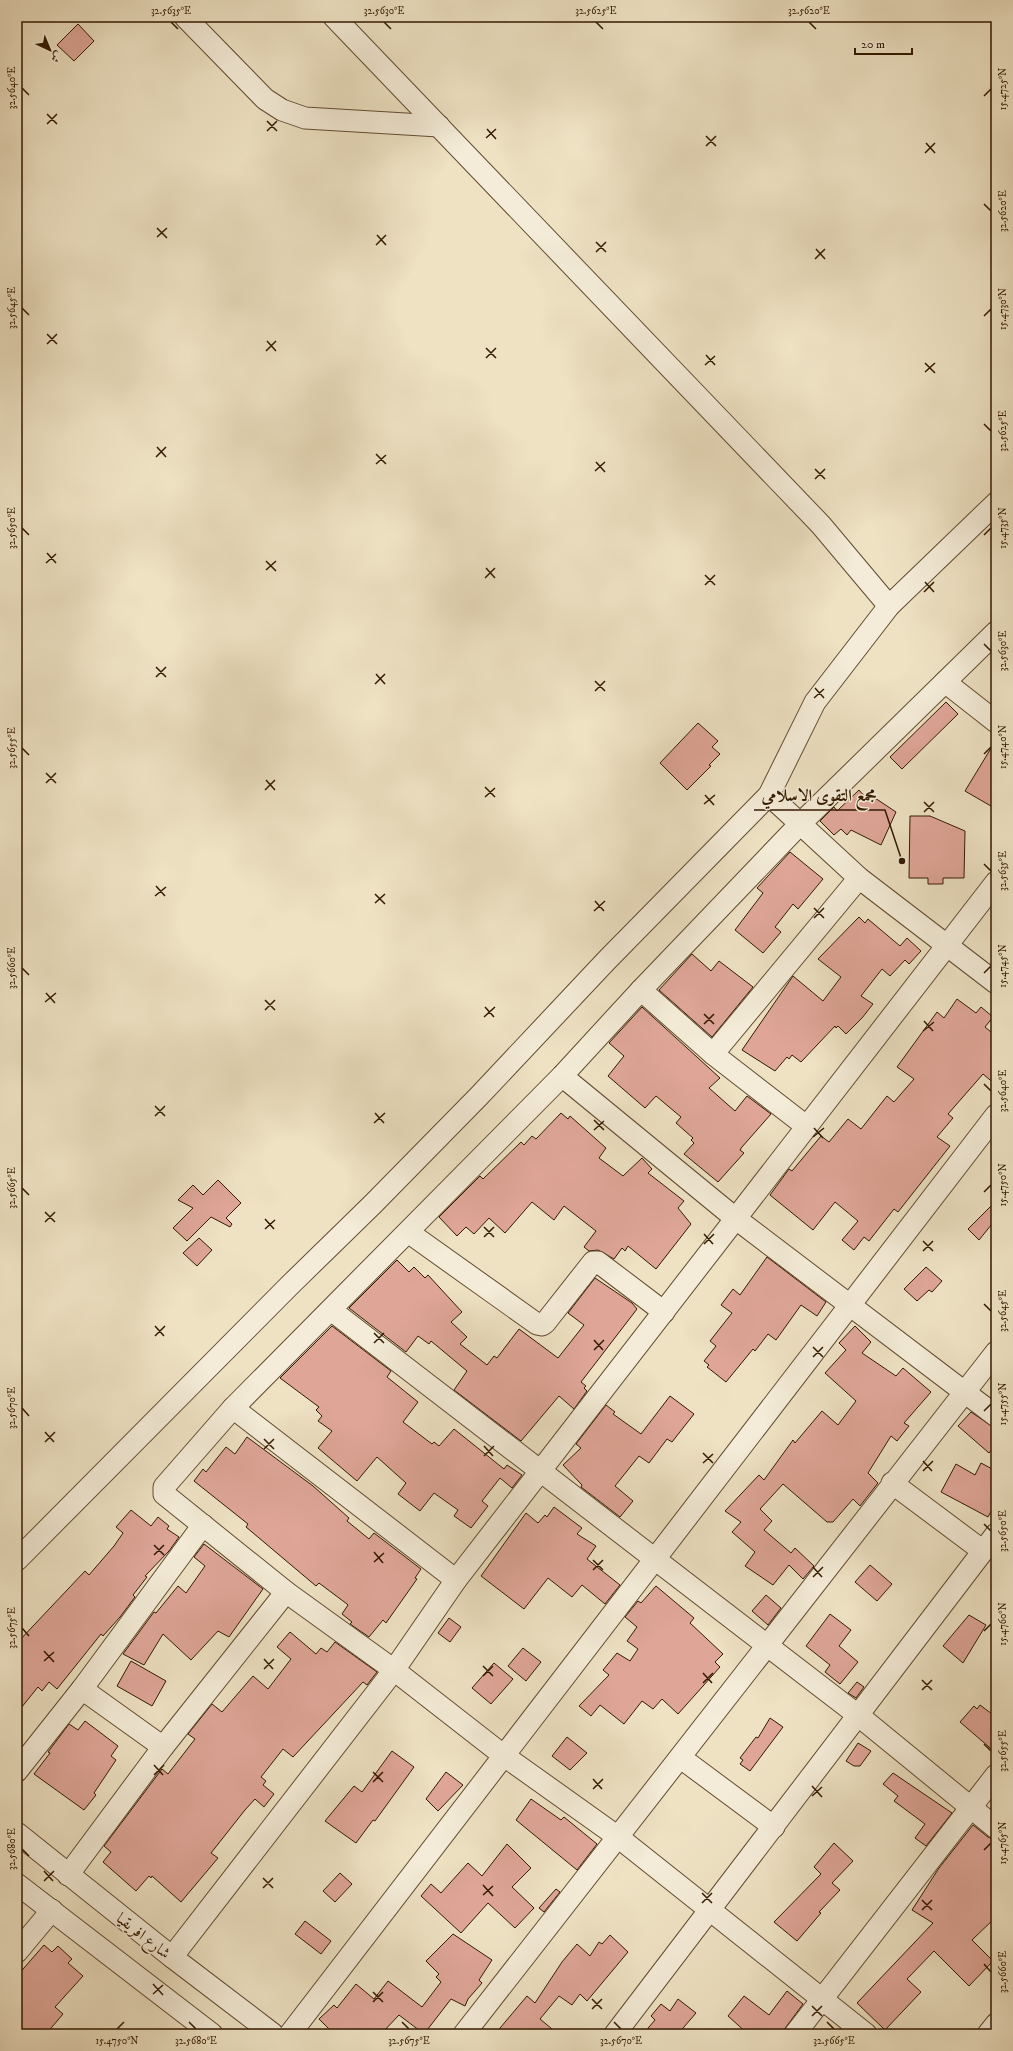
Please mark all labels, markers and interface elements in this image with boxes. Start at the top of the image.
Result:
text: 32.5635°E [151,5,191,17]
text: 32.5630°E [364,5,404,17]
text: 32.5625°E [575,5,617,17]
text: 32.5620°E [788,5,830,17]
north arrow [30,30,70,70]
scale bar [855,30,912,56]
text: 20 m [861,37,885,52]
text: ش [47,48,65,65]
text: 32.5640°E [6,67,18,109]
text: 15.4725°N [997,68,1009,110]
text: 32.5620°E [997,190,1009,232]
text: 32.5645°E [6,287,18,329]
text: 15.4730°N [997,288,1009,330]
text: 32.5625°E [997,410,1009,452]
text: 32.5650°E [6,507,18,549]
text: 15.4735°N [997,507,1009,549]
text: 32.5630°E [997,631,1009,671]
text: 15.4740°N [997,725,1009,769]
text: 32.5655°E [6,727,18,769]
callout: مجمع التقوى الاسلامي [754,781,885,810]
text: مجمع التقوى الاسلامي [761,785,877,811]
text: 32.5635°E [997,851,1009,891]
text: 15.4745°N [997,944,1009,988]
text: 32.5660°E [6,947,18,989]
text: 32.5640°E [997,1070,1009,1112]
text: 15.4750°N [997,1163,1009,1207]
text: 32.5665°E [6,1167,18,1209]
text: 32.5645°E [997,1290,1009,1332]
text: 15.4755°N [997,1383,1009,1425]
text: 32.5670°E [6,1387,18,1429]
text: 32.5650°E [997,1510,1009,1552]
text: 15.4760°N [997,1602,1009,1646]
text: 32.5675°E [6,1607,18,1649]
text: 32.5655°E [997,1730,1009,1772]
text: 15.4765°N [997,1822,1009,1865]
text: 32.5680°E [6,1828,18,1870]
street label: شارع افريقيا [110,1908,175,1966]
text: 32.5660°E [997,1951,1009,1993]
text: 15.4750°N [95,2035,139,2047]
text: 32.5680°E [175,2035,217,2047]
text: 32.5675°E [388,2035,430,2047]
text: 32.5670°E [600,2035,642,2047]
text: 32.5665°E [813,2035,855,2047]

